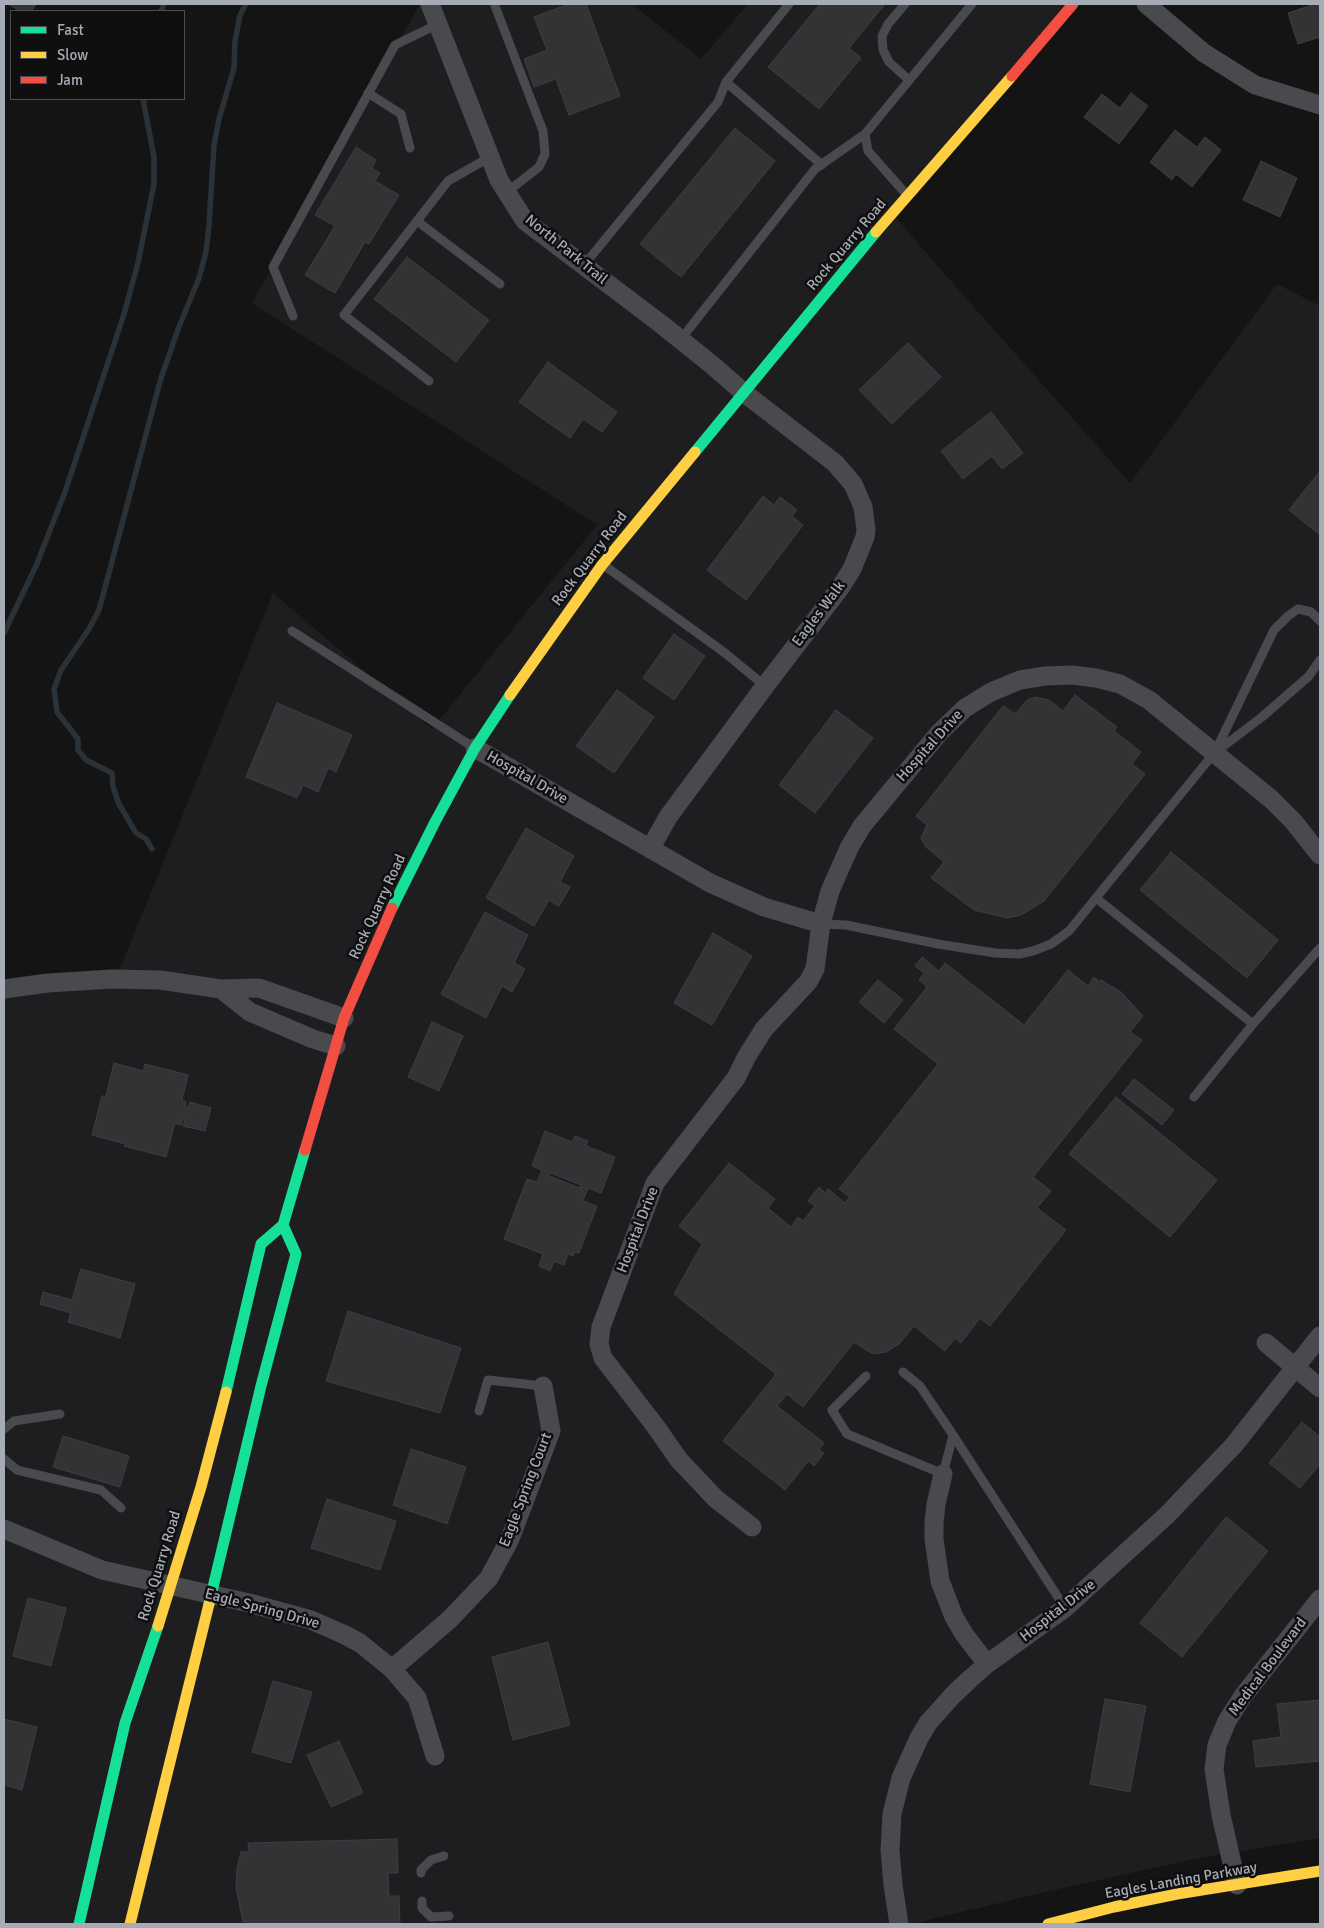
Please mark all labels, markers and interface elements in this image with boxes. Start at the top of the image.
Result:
legend [10,10,185,100]
text: Fast [57,21,84,39]
text: Slow [57,46,88,64]
text: Jam [57,71,83,89]
street label: Rock Quarry Road [803,196,891,294]
street label: North Park Trail [521,211,611,289]
street label: Rock Quarry Road [549,508,631,610]
street label: Eagles Walk [789,578,849,650]
street label: Hospital Drive [893,706,967,786]
street label: Hospital Drive [483,748,571,808]
street label: Rock Quarry Road [346,852,410,962]
street label: Hospital Drive [613,1185,663,1275]
street label: Eagle Spring Court [496,1431,556,1549]
street label: Rock Quarry Road [135,1509,185,1623]
street label: Hospital Drive [1017,1576,1099,1646]
street label: Eagle Spring Drive [203,1585,321,1633]
street label: Medical Boulevard [1225,1614,1311,1720]
street label: Eagles Landing Parkway [1103,1859,1259,1903]

